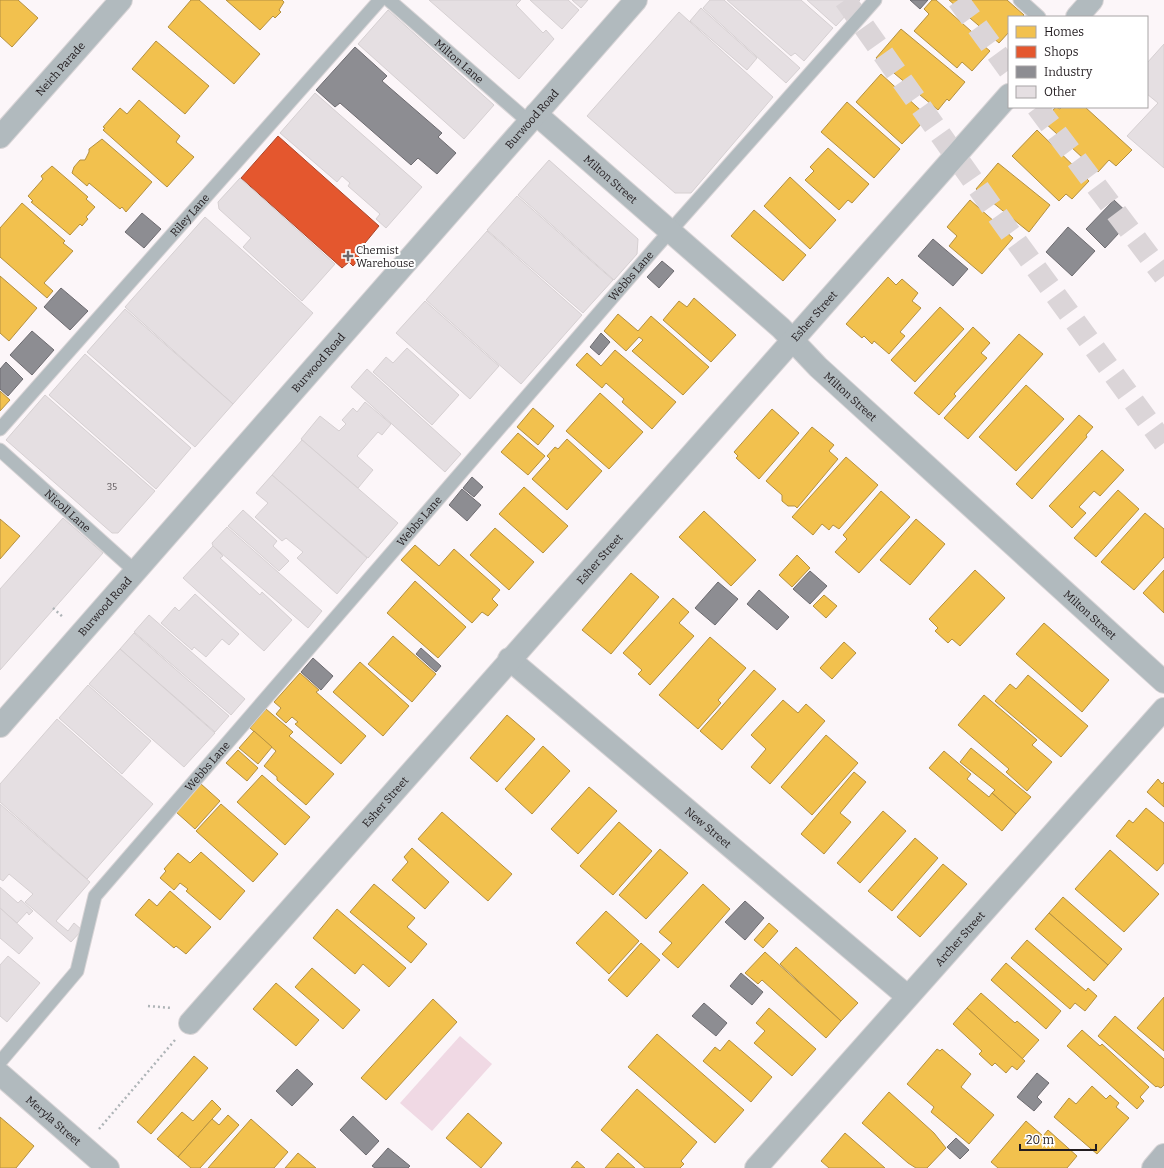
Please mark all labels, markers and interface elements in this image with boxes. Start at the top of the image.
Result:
legend [1008,16,1148,108]
text: Homes [1044,25,1084,39]
street label: Milton Lane [432,36,486,86]
street label: Neich Parade [33,39,88,98]
text: Shops [1044,45,1079,59]
text: Industry [1044,65,1093,79]
text: Other [1044,85,1077,99]
street label: Burwood Road [502,86,562,151]
street label: Milton Street [581,152,640,206]
street label: Riley Lane [167,191,212,239]
place label: Chemist Warehouse [356,244,414,270]
street label: Webbs Lane [606,248,656,303]
marker: Chemist Warehouse [343,251,353,261]
street label: Esher Street [788,288,840,344]
street label: Burwood Road [289,330,348,395]
street label: Milton Street [821,369,880,424]
house number: 35 [107,482,117,492]
street label: Nicoll Lane [42,487,93,535]
street label: Webbs Lane [394,493,444,549]
street label: Esher Street [574,531,625,587]
street label: Burwood Road [75,574,135,639]
street label: Milton Street [1061,587,1119,642]
street label: Webbs Lane [182,739,232,794]
street label: Esher Street [359,774,411,830]
street label: New Street [682,804,734,851]
street label: Archer Street [932,909,988,969]
street label: Meryla Street [23,1093,84,1148]
scale bar [1020,1126,1096,1152]
text: 20 m [1026,1133,1055,1147]

